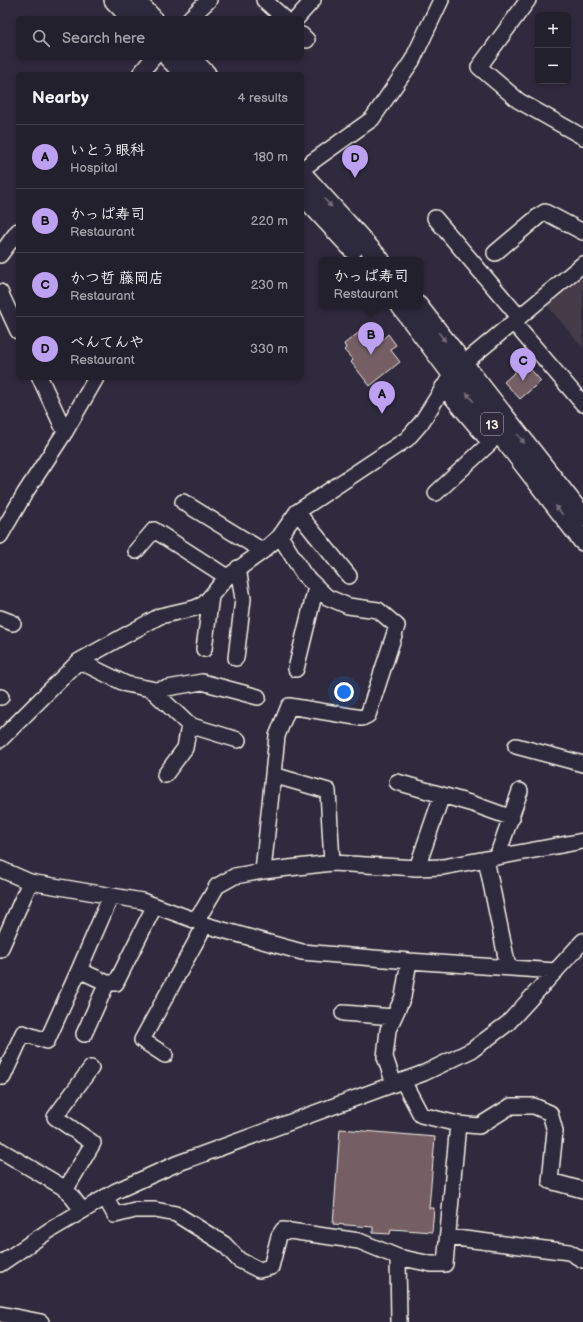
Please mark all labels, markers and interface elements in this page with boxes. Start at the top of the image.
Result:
map controls [535,12,571,84]
button: + [535,12,571,48]
search box [16,16,304,60]
icon: search [30,27,52,49]
text: Search here [62,29,145,48]
button: − [535,48,571,84]
text: Nearby [32,88,89,108]
text: 4 results [238,90,288,106]
text: いとう眼科 [70,141,145,160]
pin: D [342,145,368,178]
text: A [41,149,49,165]
text: 180 m [253,149,288,165]
text: Hospital [70,160,118,176]
one-way arrow [323,198,332,207]
text: かっぱ寿司 [70,205,145,224]
text: B [40,213,50,229]
text: 220 m [251,213,288,229]
text: Restaurant [70,224,135,240]
popup [319,257,423,309]
text: かっぱ寿司 [333,267,409,286]
text: かつ哲 藤岡店 [70,269,164,288]
text: C [40,277,50,293]
text: 230 m [251,277,288,293]
text: Restaurant [333,286,398,302]
text: Restaurant [70,288,135,304]
pin: B [358,322,384,355]
one-way arrow [437,331,446,342]
text: べんてんや [70,333,144,352]
text: D [40,341,50,357]
text: 330 m [250,341,288,357]
pin: C [510,348,536,381]
text: Restaurant [70,352,135,368]
pin: A [369,381,395,414]
one-way arrow [466,391,474,402]
road number: 13 [481,413,503,435]
one-way arrow [517,434,526,445]
one-way arrow [555,504,564,515]
your location [334,682,354,702]

